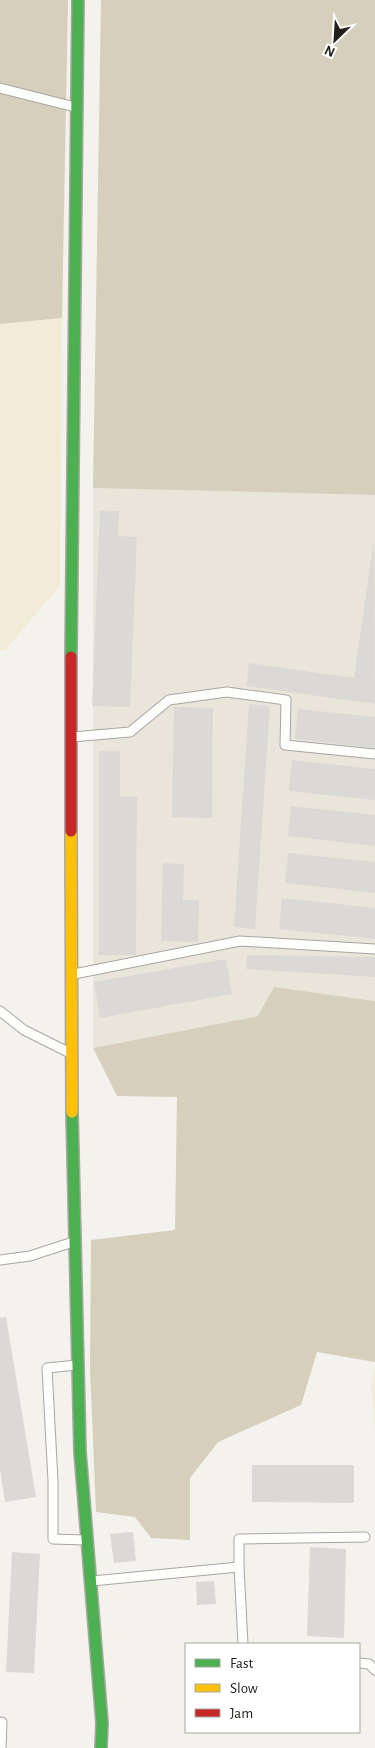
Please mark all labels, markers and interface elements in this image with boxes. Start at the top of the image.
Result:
north arrow [310,15,360,65]
text: N [323,42,337,59]
legend [185,1643,360,1733]
text: Fast [230,1656,254,1671]
text: Slow [230,1681,258,1696]
text: Jam [230,1706,253,1721]

